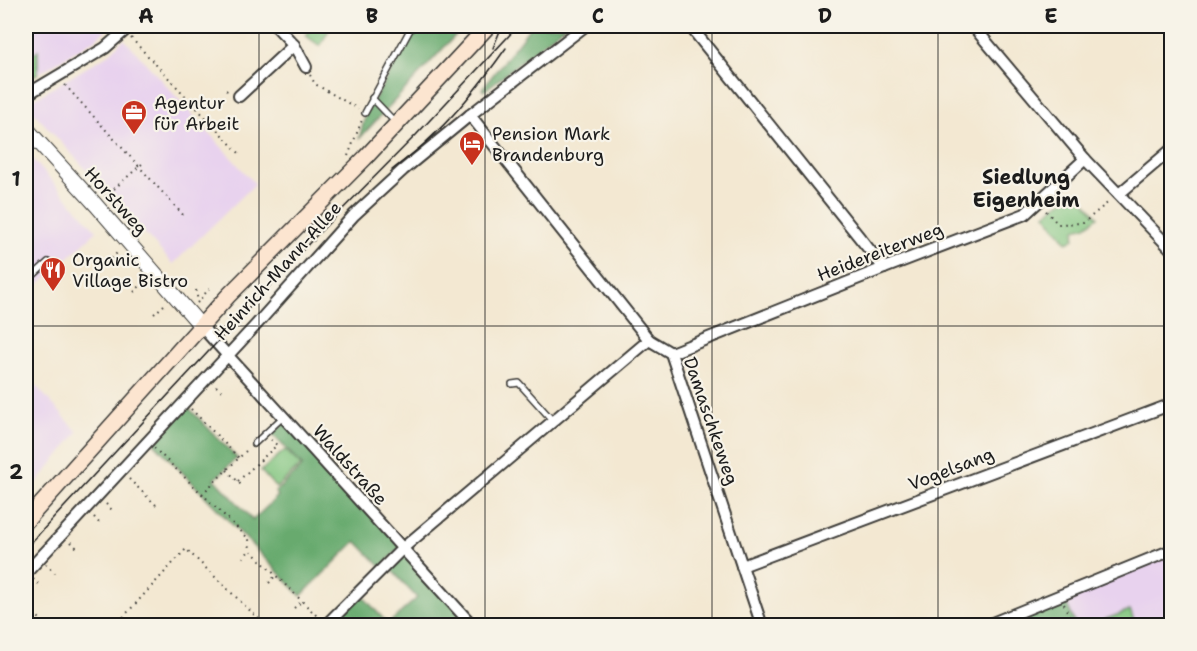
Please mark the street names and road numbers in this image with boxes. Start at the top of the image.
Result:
street label: Horstweg [79,162,153,240]
street label: Heinrich-Mann-Allee [209,196,347,346]
street label: Heidereiterweg [814,217,946,287]
street label: Damaschkeweg [678,354,744,488]
street label: Waldstraße [307,419,393,511]
street label: Vogelsang [905,442,997,496]

